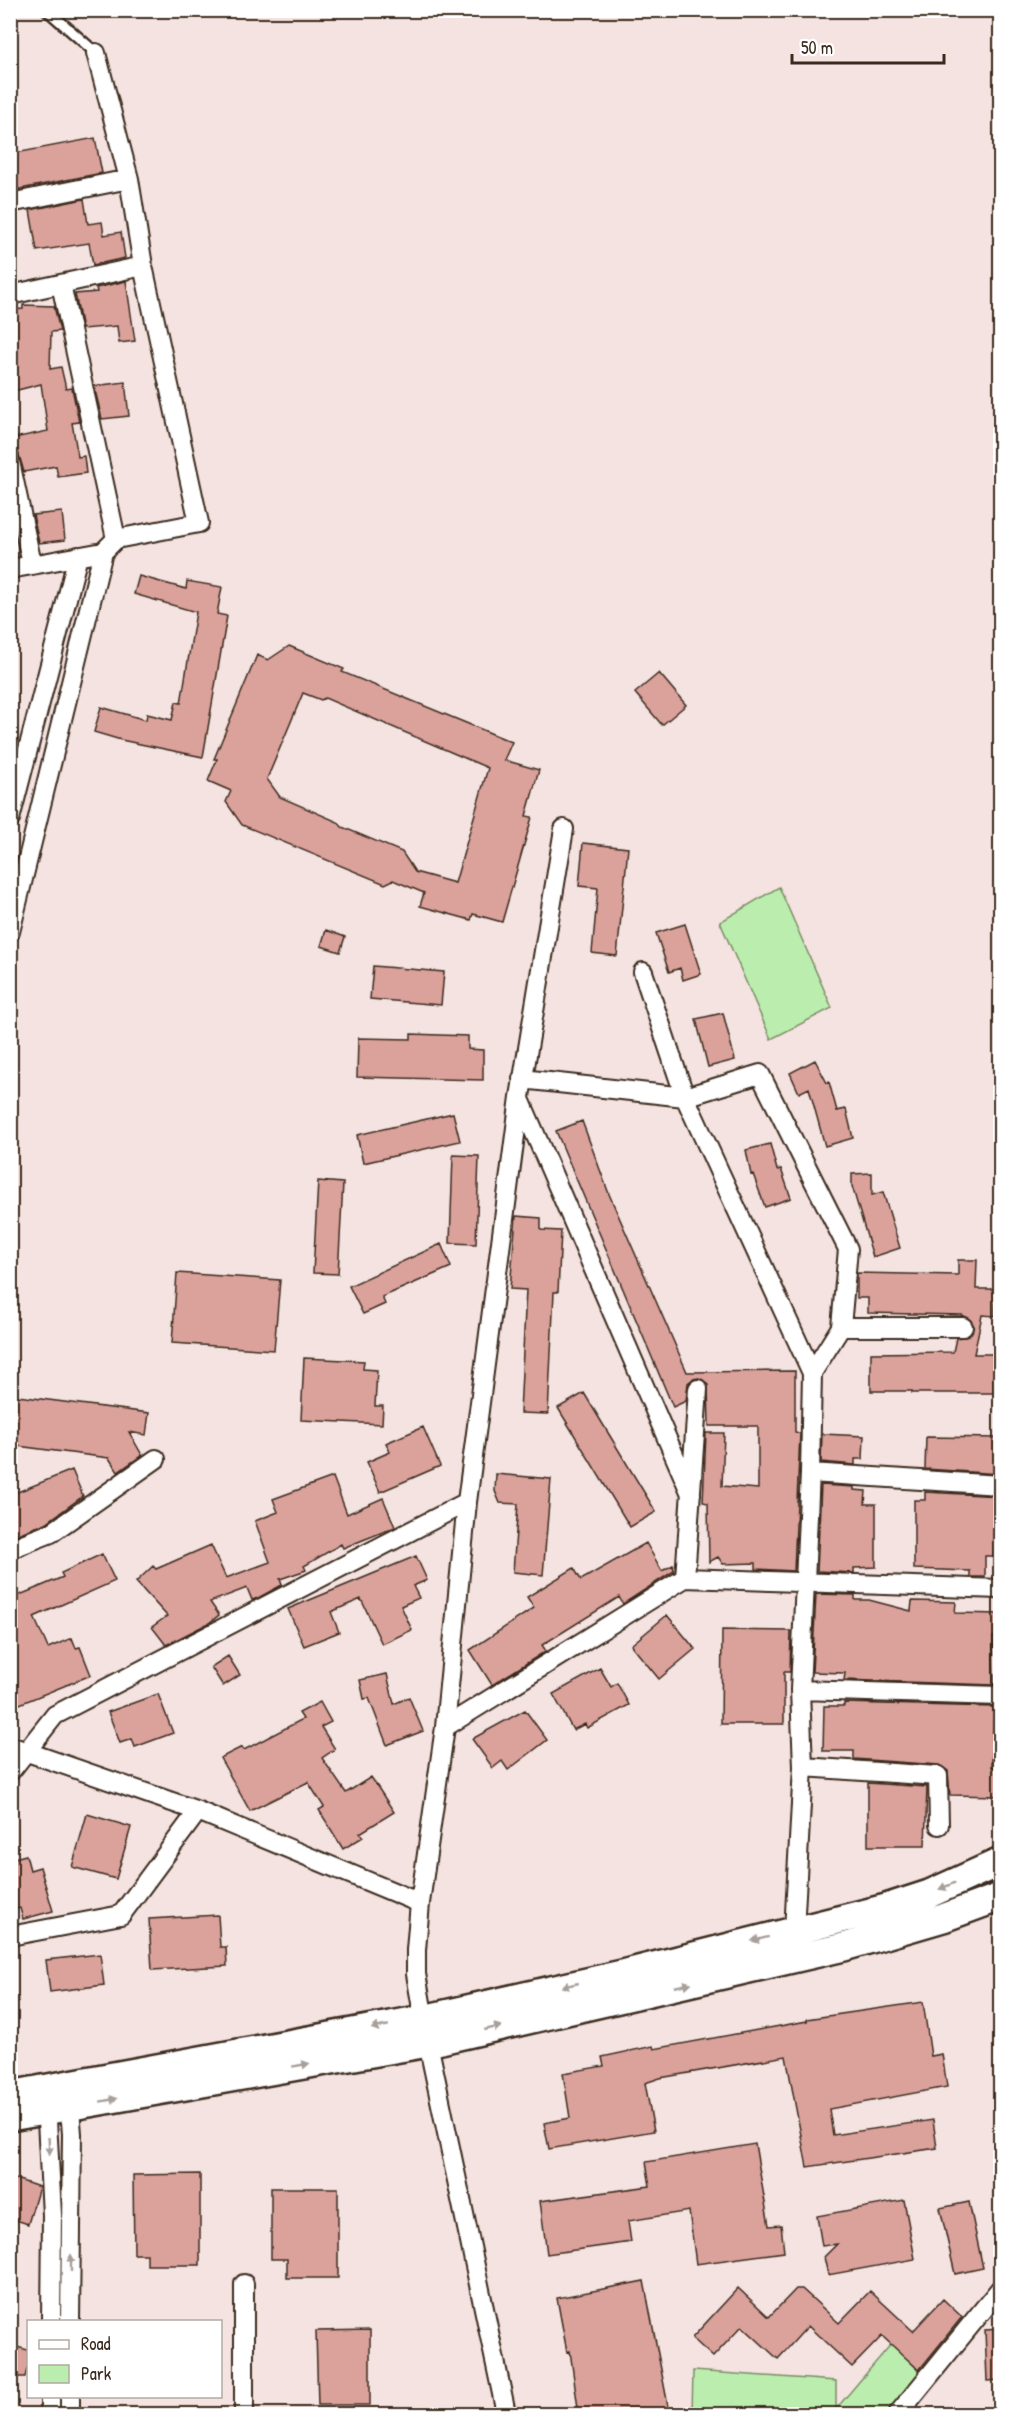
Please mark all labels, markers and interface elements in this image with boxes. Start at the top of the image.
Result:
scale bar [792,27,944,65]
text: 50 m [801,35,833,60]
one-way arrow [938,1882,956,1891]
one-way arrow [751,1935,769,1945]
one-way arrow [674,1979,692,1989]
one-way arrow [561,1981,579,1991]
one-way arrow [370,2023,389,2032]
one-way arrow [483,2023,502,2032]
one-way arrow [292,2061,311,2070]
one-way arrow [100,2095,119,2104]
one-way arrow [45,2136,54,2155]
one-way arrow [66,2254,76,2273]
legend [27,2320,222,2398]
text: Road [81,2331,111,2356]
text: Park [81,2361,112,2386]

